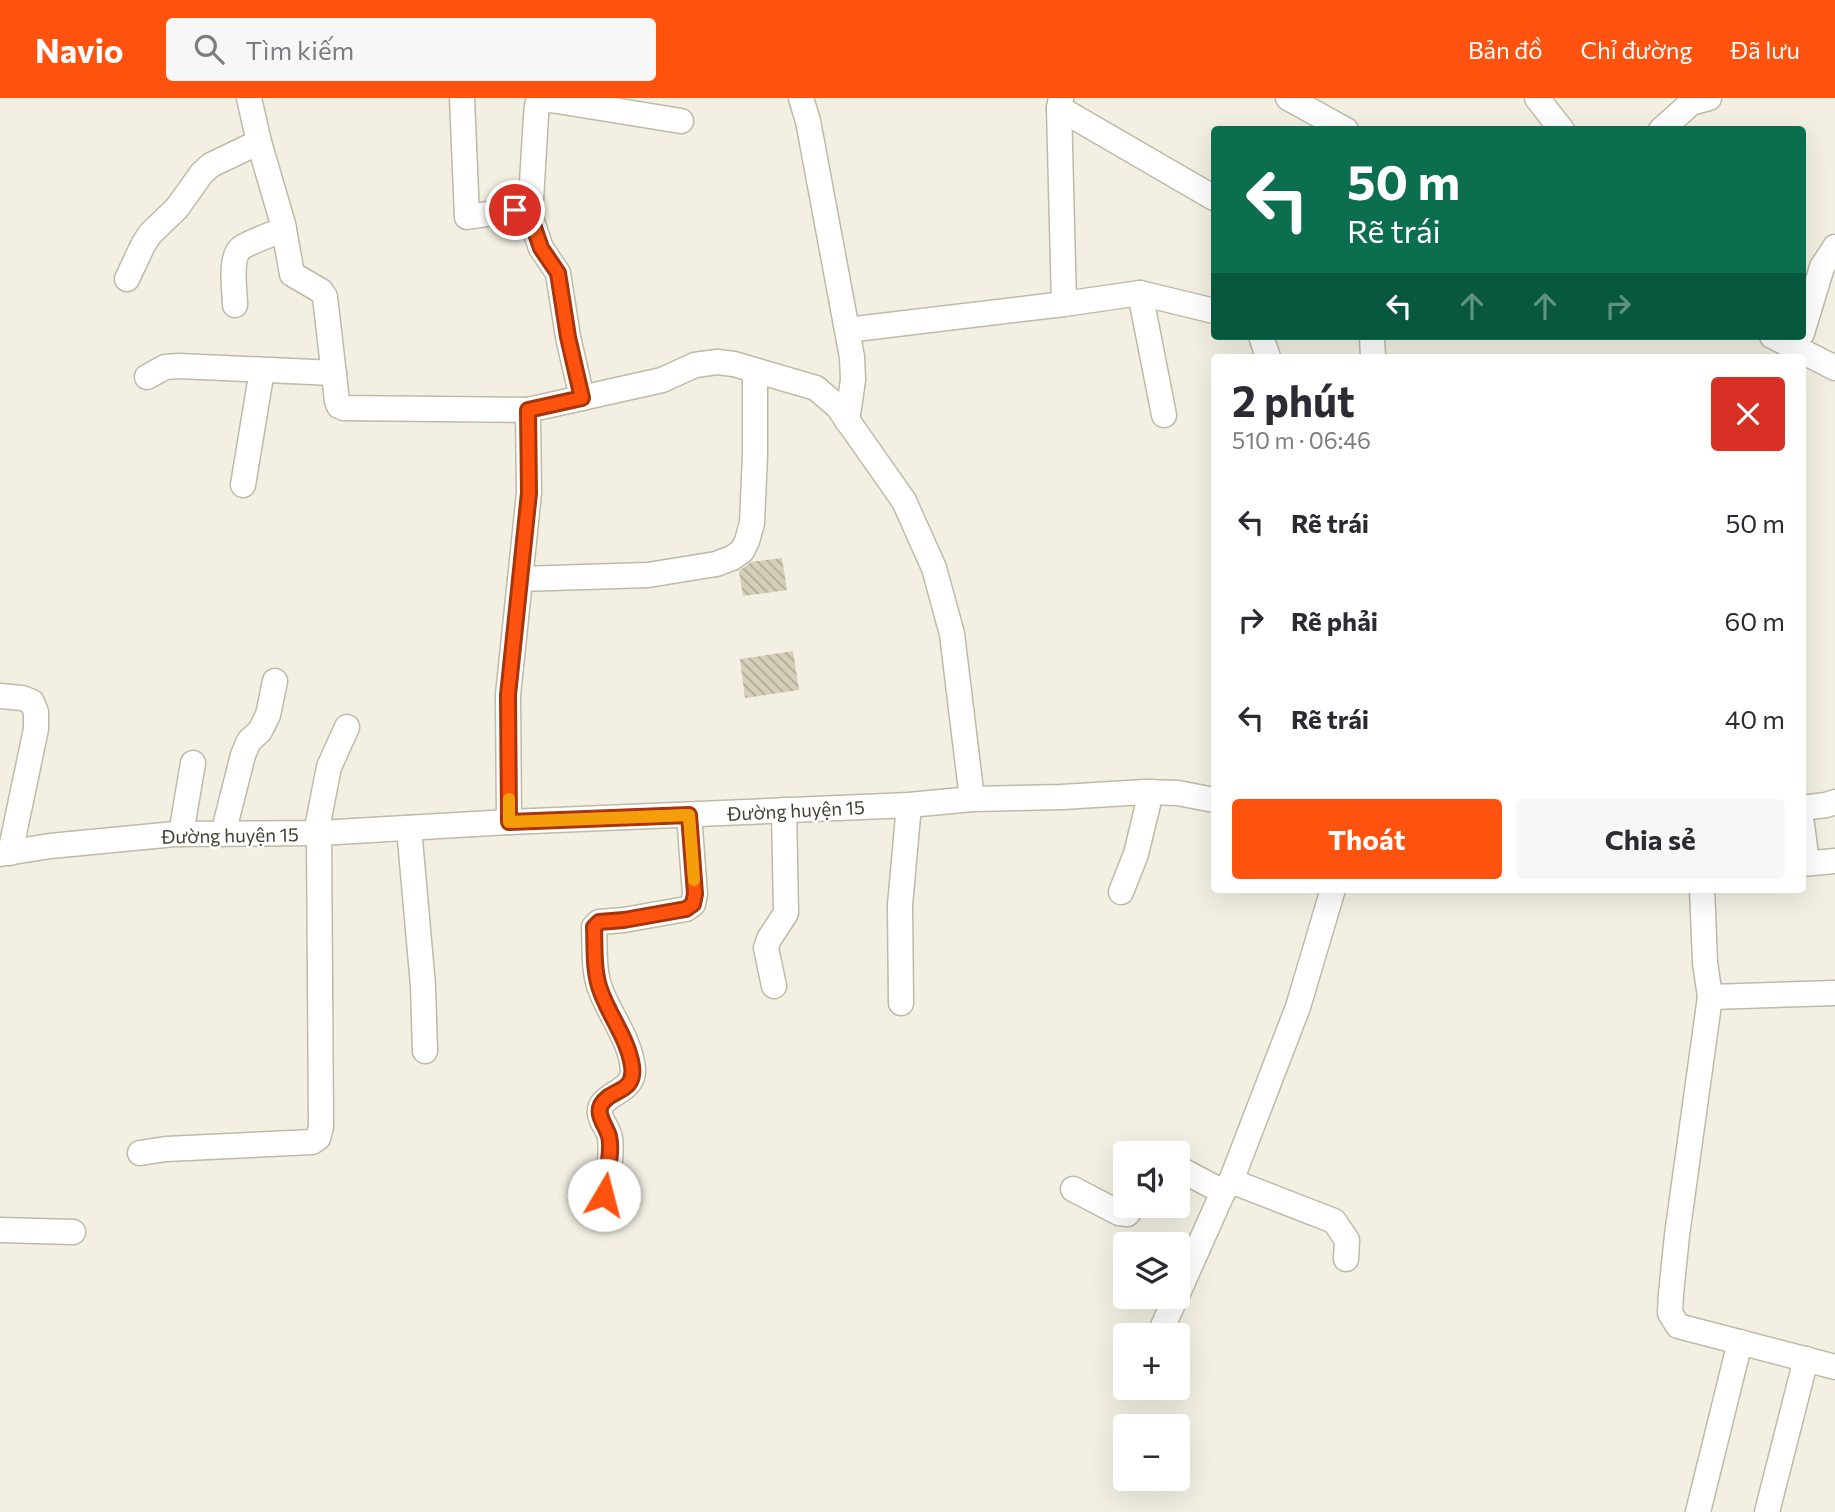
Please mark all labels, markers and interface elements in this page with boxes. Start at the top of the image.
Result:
search box [166,18,656,81]
text: Navio [35,29,124,70]
icon: search [190,30,228,68]
text: Tìm kiếm [246,34,354,65]
text: Bản đồ [1468,35,1543,64]
text: Chỉ đường [1581,35,1692,64]
text: Đã lưu [1730,35,1800,64]
text: 50 m [1347,150,1460,210]
icon: left [1232,154,1323,245]
pin [485,180,545,240]
icon: arrive [496,191,534,229]
text: Rẽ trái [1347,210,1441,250]
icon: left [1380,287,1418,325]
icon: ahead [1453,287,1491,325]
icon: ahead [1526,287,1564,325]
icon: right [1599,287,1637,325]
text: 2 phút [1232,374,1355,426]
button: close [1711,377,1785,451]
text: 510 m · 06:46 [1232,426,1371,454]
icon: left [1232,503,1270,541]
text: Rẽ trái [1291,507,1369,538]
text: 50 m [1725,507,1785,538]
icon: right [1232,601,1270,639]
text: Rẽ phải [1291,605,1378,636]
text: 60 m [1725,605,1785,636]
icon: left [1232,699,1270,737]
text: Rẽ trái [1291,703,1369,734]
text: 40 m [1725,703,1785,734]
street label: Đường huyện 15 [726,795,865,825]
button: Thoát [1232,799,1502,879]
button: Chia sẻ [1516,799,1785,879]
street label: Đường huyện 15 [160,822,299,848]
map controls [1113,1141,1190,1491]
button: sound [1113,1141,1190,1218]
position arrow [567,1158,641,1232]
button: layers [1113,1232,1190,1309]
button: + [1113,1323,1190,1400]
button: − [1113,1414,1190,1491]

